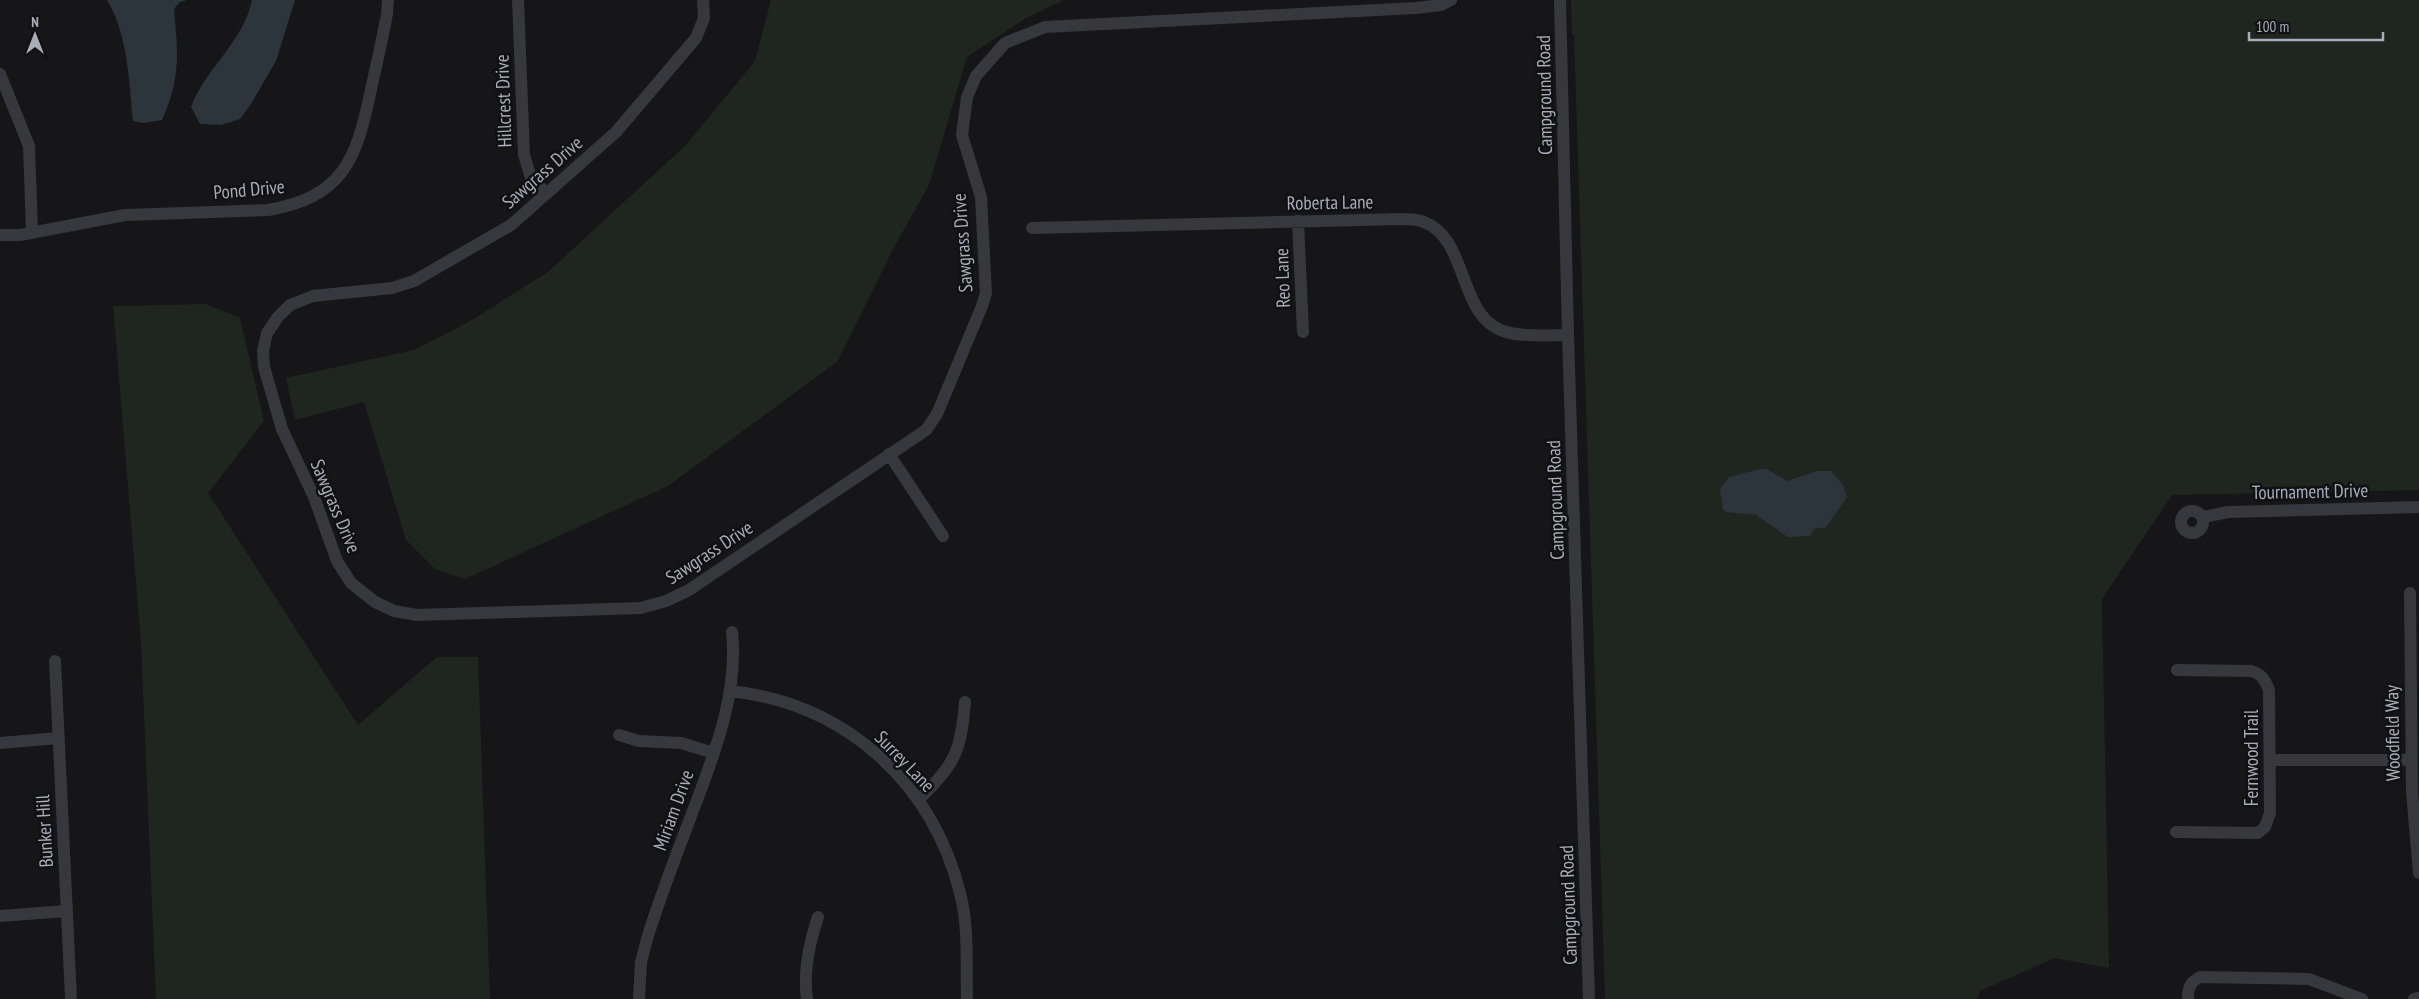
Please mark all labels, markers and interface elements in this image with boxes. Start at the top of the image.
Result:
north arrow [10,10,60,60]
scale bar [2249,10,2383,42]
text: N [31,13,39,31]
text: 100 m [2256,17,2289,36]
street label: Campground Road [1531,35,1557,155]
street label: Hillcrest Drive [489,54,517,148]
street label: Sawgrass Drive [497,130,587,214]
street label: Pond Drive [212,174,286,204]
street label: Roberta Lane [1286,189,1374,215]
street label: Sawgrass Drive [947,193,977,293]
street label: Reo Lane [1269,248,1295,308]
street label: Campground Road [1541,440,1569,560]
street label: Sawgrass Drive [306,456,366,556]
street label: Tournament Drive [2252,478,2369,504]
street label: Sawgrass Drive [661,515,757,589]
street label: Woodfield Way [2379,684,2405,781]
street label: Fernwood Trail [2239,709,2263,806]
street label: Surrey Lane [870,725,940,797]
street label: Miriam Drive [647,766,699,854]
street label: Bunker Hill [30,793,58,868]
street label: Campground Road [1554,845,1582,965]

